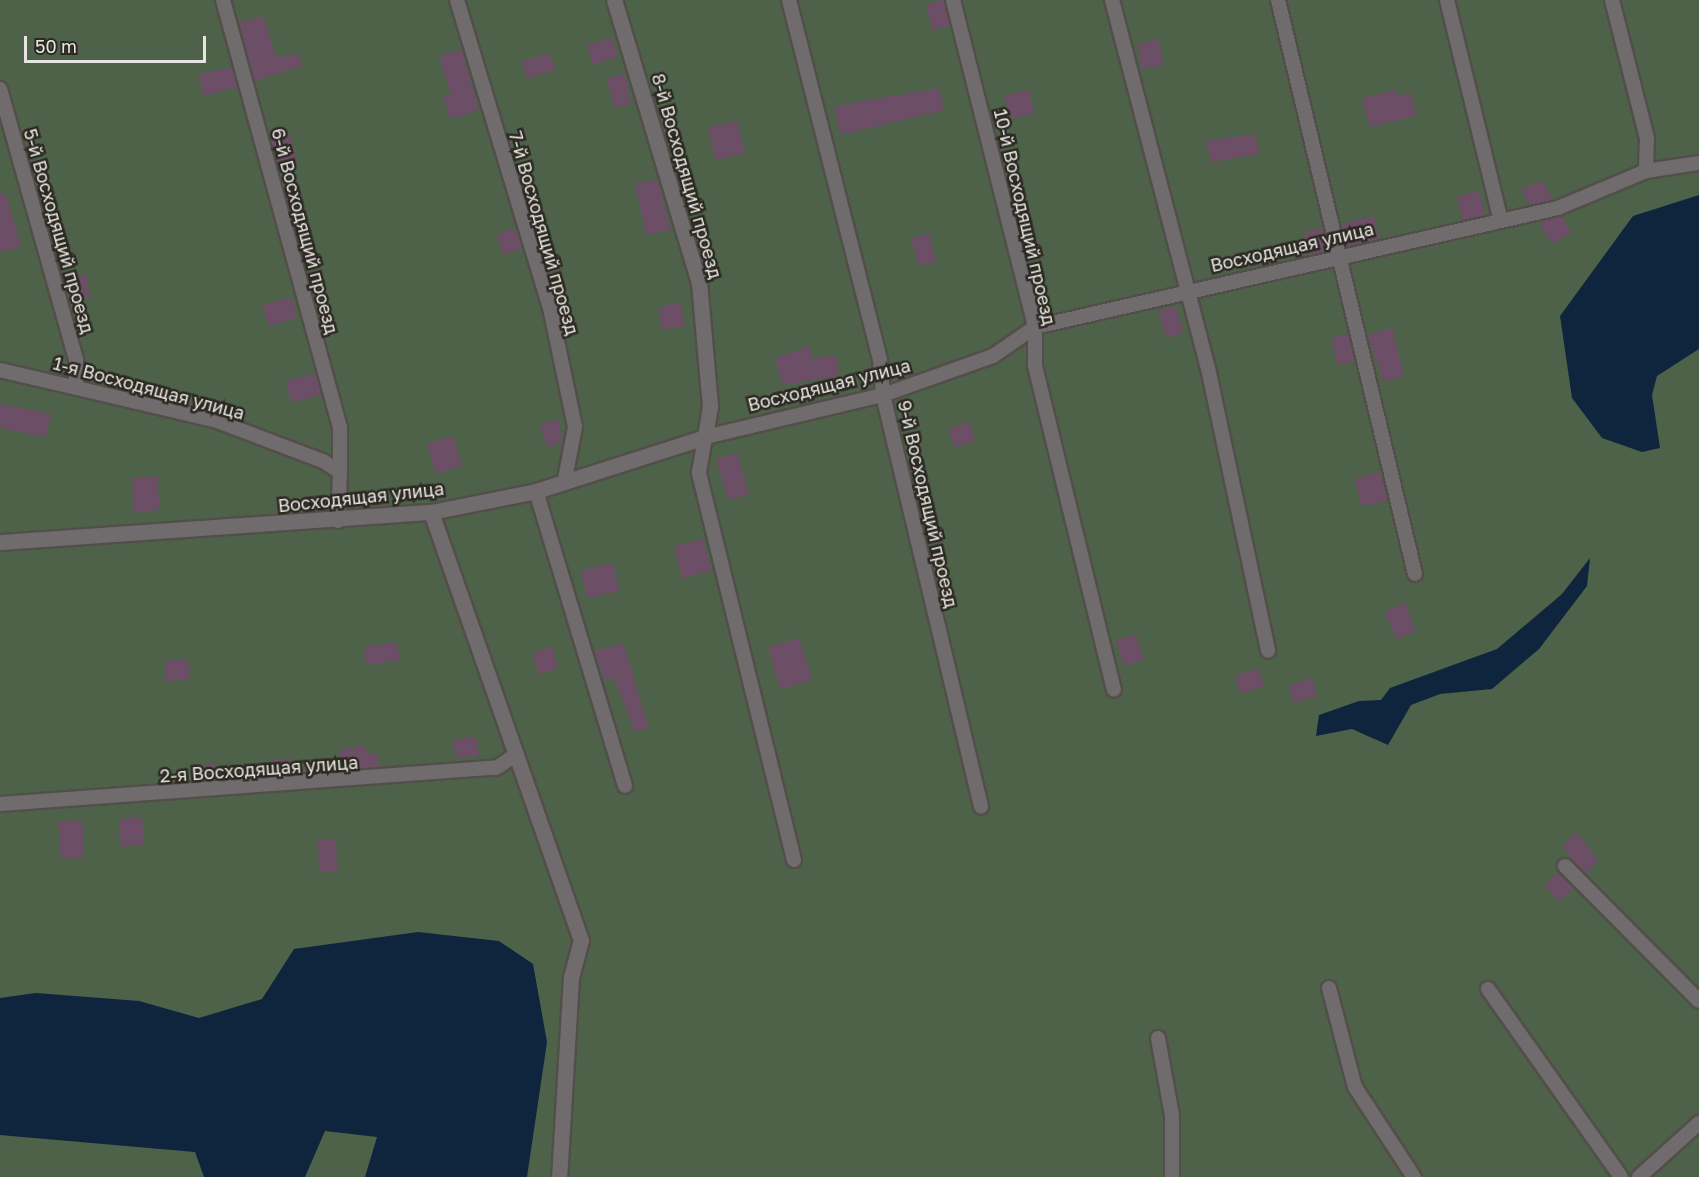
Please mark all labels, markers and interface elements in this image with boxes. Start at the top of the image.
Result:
scale bar [27,24,208,62]
text: 50 m [35,35,77,57]
street label: 8-й Восходящий проезд [647,71,727,281]
street label: 10-й Восходящий проезд [990,107,1060,327]
street label: 5-й Восходящий проезд [19,126,99,336]
street label: 6-й Восходящий проезд [267,126,343,336]
street label: 7-й Восходящий проезд [505,129,583,337]
street label: Восходящая улица [1208,218,1376,276]
street label: 1-я Восходящая улица [51,352,247,424]
street label: Восходящая улица [745,354,913,416]
street label: 9-й Восходящий проезд [894,398,962,610]
street label: Восходящая улица [277,478,445,516]
street label: 2-я Восходящая улица [159,751,359,787]

